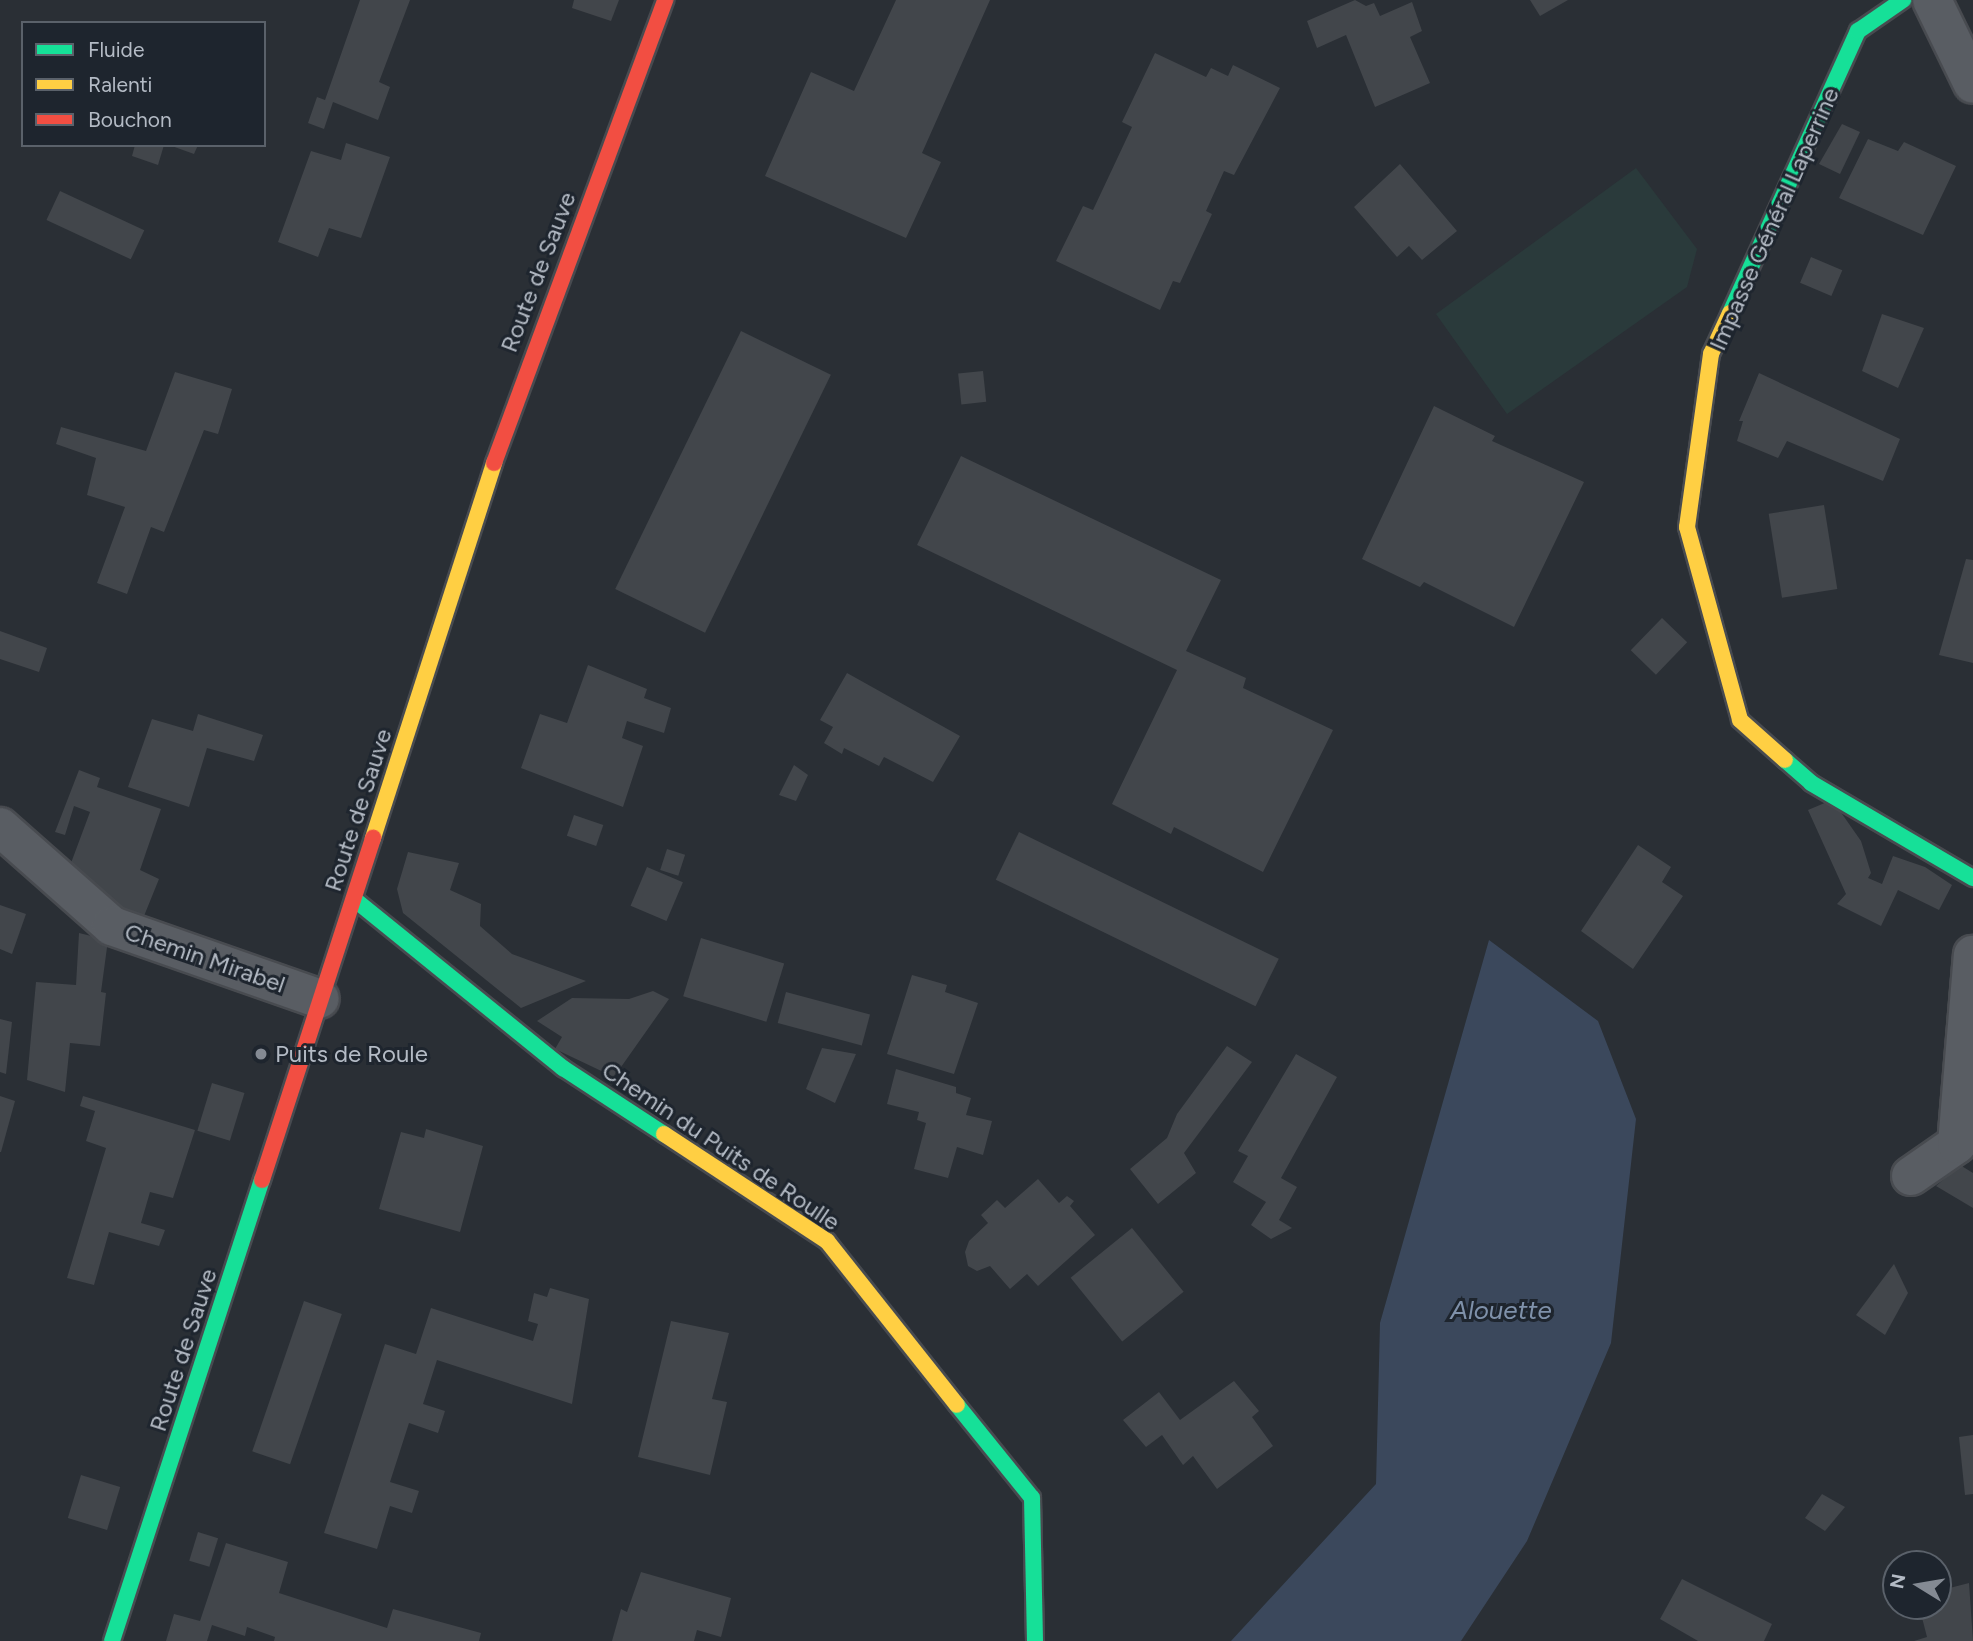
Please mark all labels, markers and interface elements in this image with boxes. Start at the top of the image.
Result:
legend [21,21,266,147]
text: Fluide [88,37,144,62]
text: Ralenti [88,72,152,97]
street label: Impasse Général Laperrine [1703,83,1845,355]
text: Bouchon [88,107,172,132]
street label: Route de Sauve [494,188,582,356]
street label: Route de Sauve [318,725,398,895]
street label: Chemin Mirabel [121,917,289,999]
place label: Puits de Roule [275,1040,428,1068]
marker: Puits de Roule [253,1046,269,1062]
street label: Chemin du Puits de Roulle [597,1056,845,1236]
street label: Route de Sauve [143,1265,223,1435]
water label: Alouette [1450,1295,1552,1327]
north arrow [1882,1550,1952,1620]
text: N [1885,1572,1911,1591]

